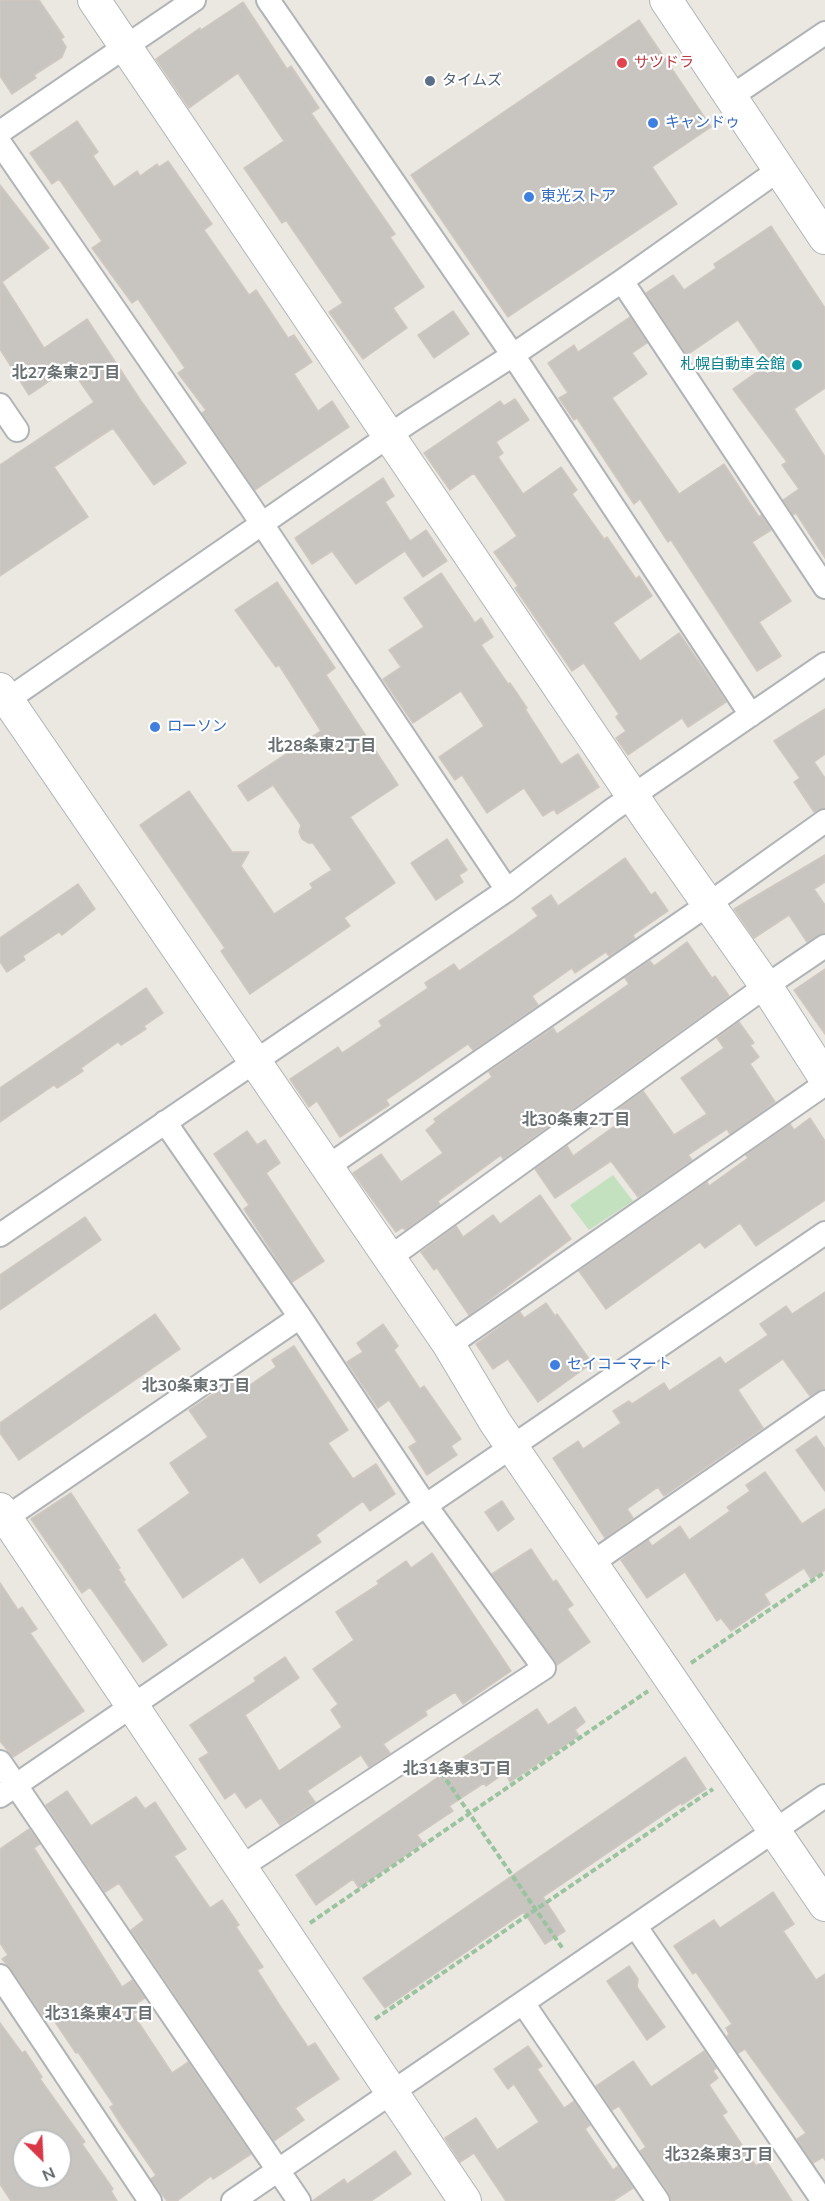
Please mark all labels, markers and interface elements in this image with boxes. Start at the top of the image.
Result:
place label: サツドラ [634,54,694,72]
marker: サツドラ [615,56,629,70]
place label: タイムズ [442,72,502,90]
marker: タイムズ [423,74,437,88]
place label: キャンドゥ [665,114,740,132]
marker: キャンドゥ [646,116,660,130]
place label: 東光ストア [541,188,616,206]
marker: 東光ストア [522,190,536,204]
place label: 札幌自動車会館 [680,356,785,374]
marker: 札幌自動車会館 [790,358,804,372]
district label: 北27条東2丁目 [12,364,120,384]
place label: ローソン [167,718,227,736]
marker: ローソン [148,720,162,734]
district label: 北28条東2丁目 [268,737,376,757]
district label: 北30条東2丁目 [522,1111,630,1131]
place label: セイコーマート [567,1356,672,1374]
marker: セイコーマート [548,1358,562,1372]
district label: 北30条東3丁目 [142,1377,250,1397]
district label: 北31条東3丁目 [403,1760,511,1780]
district label: 北31条東4丁目 [45,2005,153,2025]
north arrow [12,2129,72,2189]
district label: 北32条東3丁目 [665,2146,773,2166]
text: N [39,2161,58,2186]

